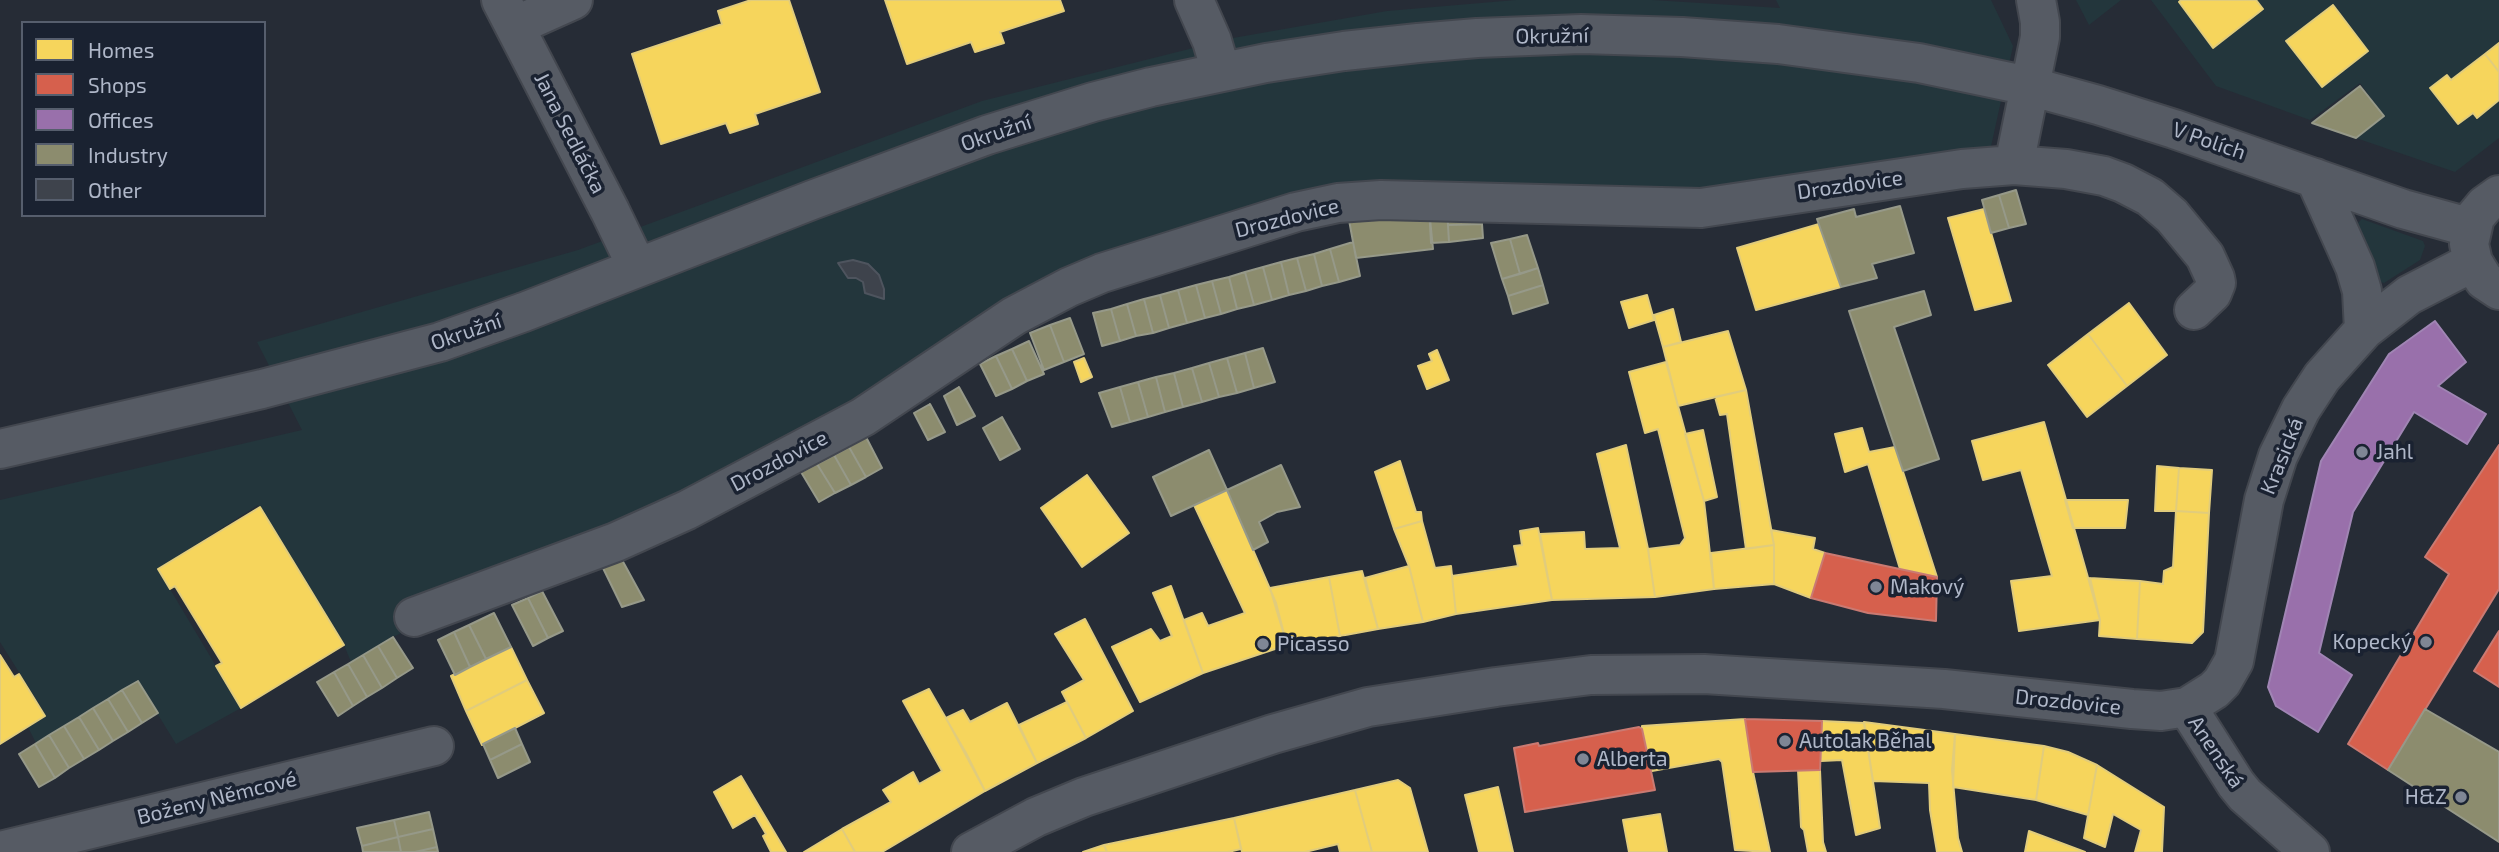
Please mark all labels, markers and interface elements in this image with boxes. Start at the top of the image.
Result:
legend [21,21,266,217]
street label: Okružní [1515,23,1589,49]
text: Homes [88,37,154,62]
street label: Jana Sedláčka [529,68,611,198]
text: Shops [88,72,147,97]
text: Offices [88,107,154,132]
street label: Okružní [957,109,1035,157]
street label: V Polích [2169,117,2249,165]
text: Industry [88,142,168,167]
street label: Drozdovice [1796,165,1904,205]
text: Other [88,177,142,202]
street label: Drozdovice [1232,193,1342,243]
street label: Okružní [427,308,505,356]
street label: Krasická [2255,414,2309,498]
street label: Drozdovice [726,425,832,497]
place label: Jahl [2376,439,2413,465]
marker: Jahl [2354,444,2370,460]
place label: Makový [1890,574,1964,600]
marker: Makový [1868,579,1884,595]
place label: Kopecký [2332,629,2412,655]
place label: Picasso [1277,631,1350,657]
marker: Kopecký [2418,634,2434,650]
marker: Picasso [1255,636,1271,652]
street label: Drozdovice [2014,684,2122,720]
street label: Anenská [2183,711,2249,793]
place label: Autolak Běhal [1799,728,1931,754]
marker: Autolak Běhal [1777,733,1793,749]
place label: Alberta [1597,746,1667,772]
marker: Alberta [1575,751,1591,767]
street label: Boženy Němcové [135,766,299,830]
place label: H&Z [2405,784,2447,810]
marker: H&Z [2453,789,2469,805]

